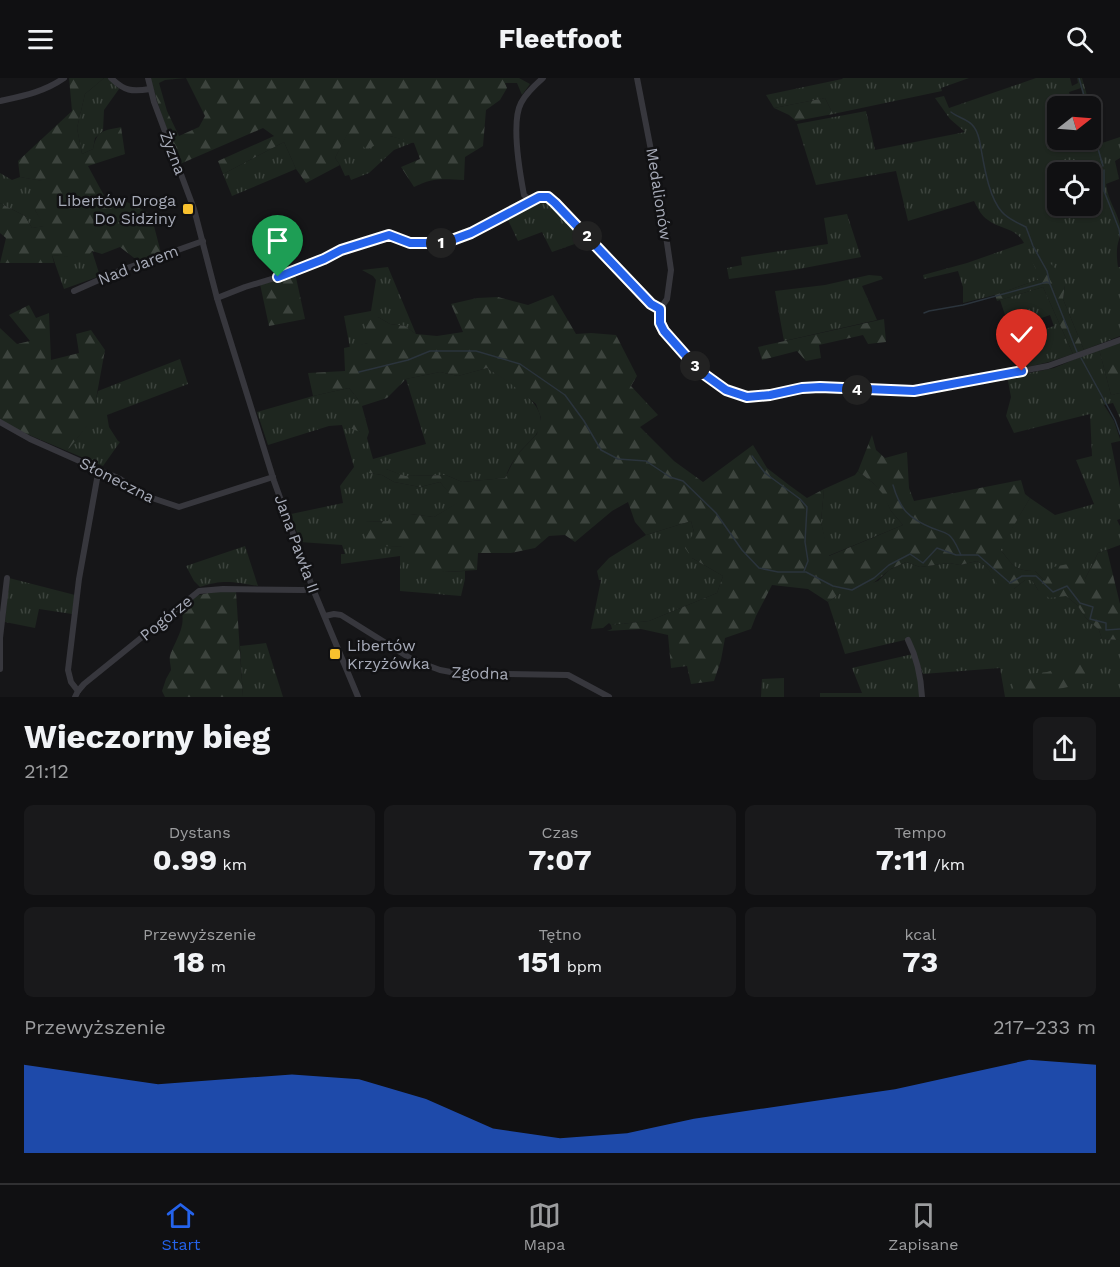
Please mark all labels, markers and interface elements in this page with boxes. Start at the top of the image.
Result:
icon: menu [24,23,57,56]
text: Fleetfoot [498,23,622,55]
icon: search [1063,23,1096,56]
north arrow [1047,96,1101,150]
map controls [1047,96,1101,216]
street label: Żyzna [156,129,190,177]
street label: Medalionów [642,146,676,242]
button: locate [1047,162,1101,216]
place label: Libertów Droga Do Sidziny [57,191,177,228]
marker: Libertów Droga Do Sidziny [181,202,195,216]
pin [252,215,303,277]
pin: 2 [572,221,602,251]
icon: arrive [261,224,294,257]
text: 2 [582,226,592,245]
pin: 1 [426,228,456,258]
text: 1 [438,233,444,252]
street label: Nad Jarem [95,241,181,289]
pin [996,309,1047,371]
icon: check [1005,318,1038,351]
pin: 3 [680,351,710,381]
text: 3 [690,356,700,375]
pin: 4 [842,375,872,405]
text: 4 [852,380,862,399]
street label: Słoneczna [76,453,158,507]
street label: Jana Pawła II [270,492,324,596]
street label: Pogórze [136,591,196,645]
place label: Libertów Krzyżówka [347,636,430,673]
marker: Libertów Krzyżówka [328,647,342,661]
street label: Zgodna [451,663,509,683]
text: Wieczorny bieg [24,717,270,756]
button: share [1033,717,1096,780]
text: 21:12 [24,759,69,783]
text: Dystans [169,823,231,842]
text: Czas [541,823,579,842]
text: Tempo [894,823,946,842]
text: 0.99 [152,842,217,877]
text: 7:07 [528,842,592,877]
text: 7:11 [876,842,928,877]
text: km [217,855,247,874]
text: /km [928,855,965,874]
text: Przewyższenie [143,925,256,944]
text: Tętno [538,925,582,944]
text: kcal [904,925,936,944]
text: 18 [173,944,205,979]
text: 151 [518,944,561,979]
text: 73 [902,944,938,979]
text: m [205,957,226,976]
text: bpm [561,957,602,976]
text: Przewyższenie [24,1015,166,1039]
text: 217–233 m [993,1015,1096,1039]
tab: Start [162,1199,200,1254]
tab: Mapa [523,1199,565,1254]
tab: Zapisane [888,1199,958,1254]

